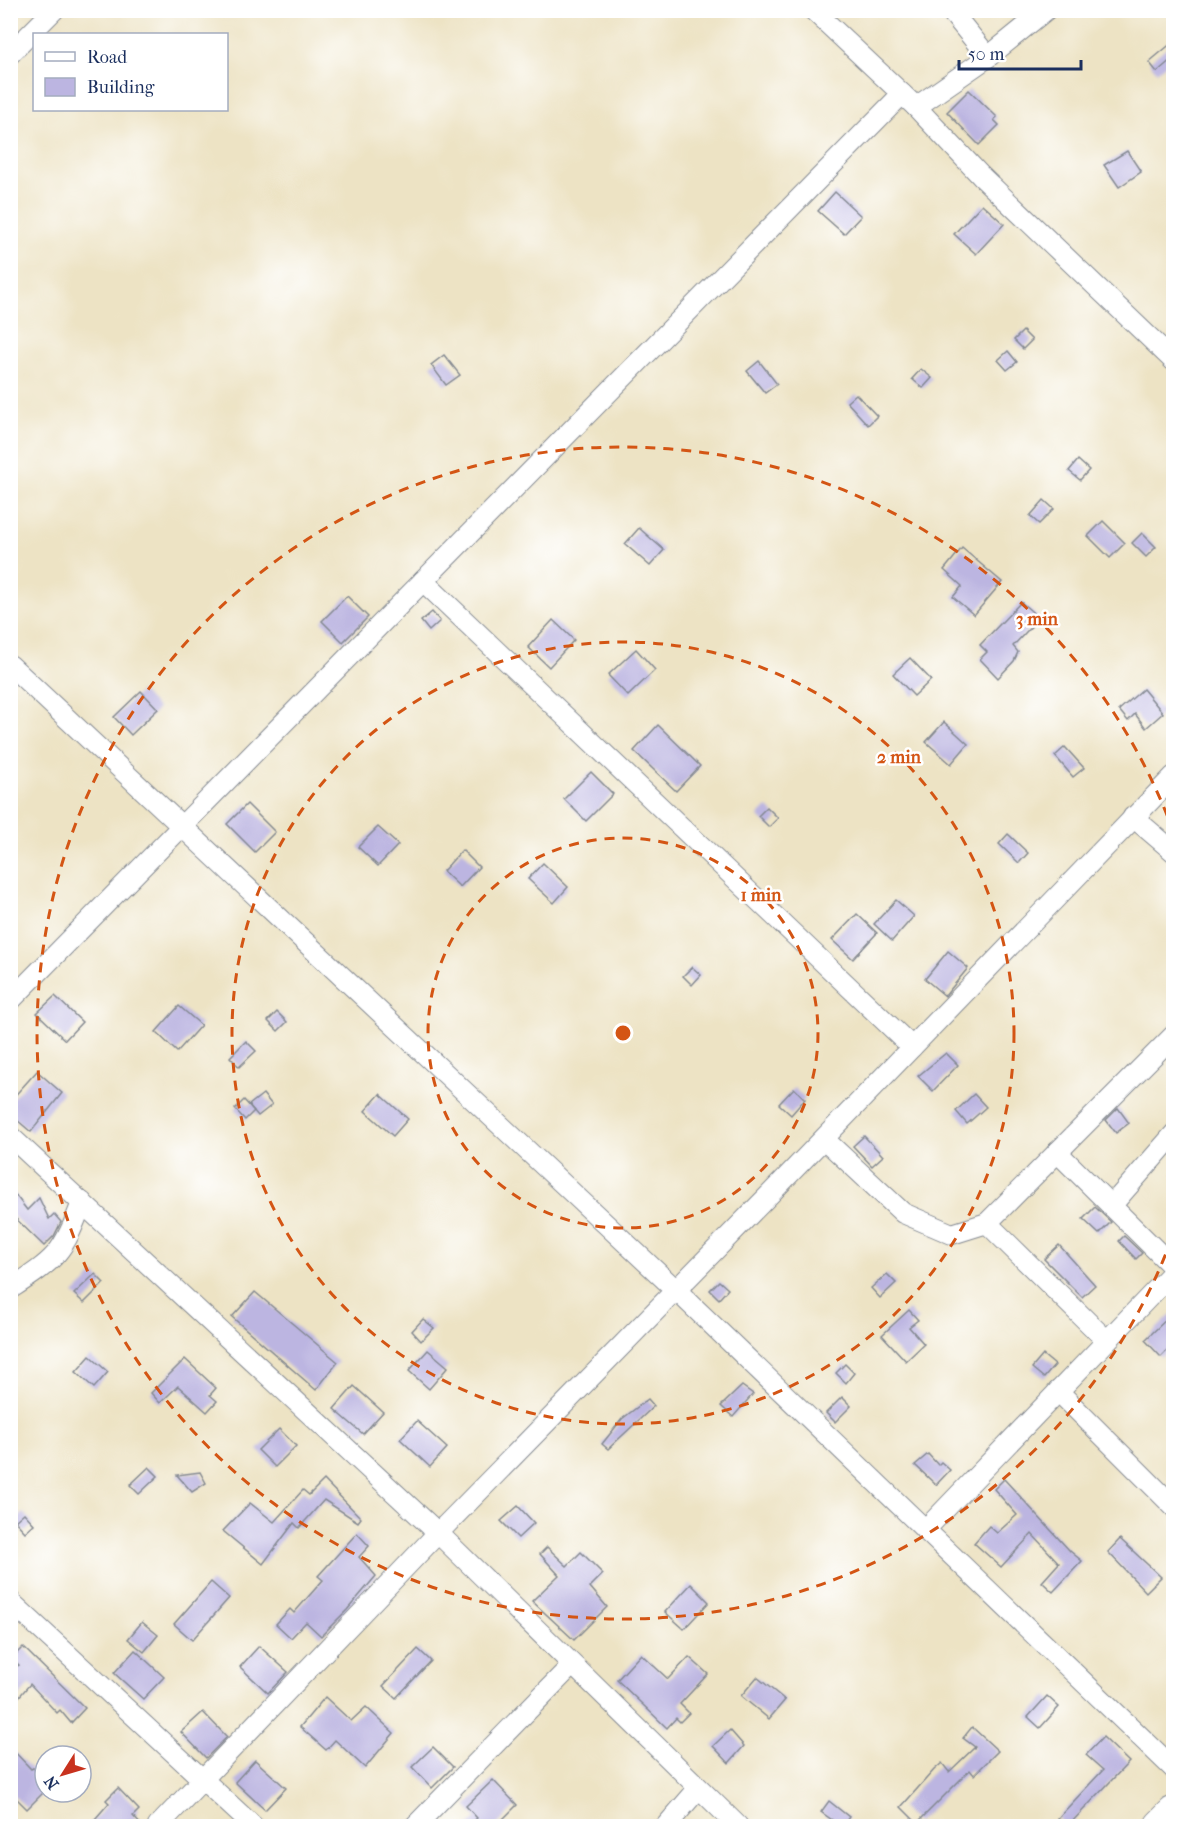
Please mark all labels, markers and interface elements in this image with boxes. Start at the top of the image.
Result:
legend [33,33,228,111]
scale bar [959,33,1080,71]
text: 50 m [968,44,1005,65]
text: Road [87,47,127,68]
text: Building [87,77,155,98]
text: 3 min [1016,609,1059,630]
text: 2 min [877,747,921,768]
text: 1 min [740,885,782,906]
centre of rings [613,1023,633,1043]
north arrow [33,1744,93,1804]
text: N [40,1771,63,1793]

